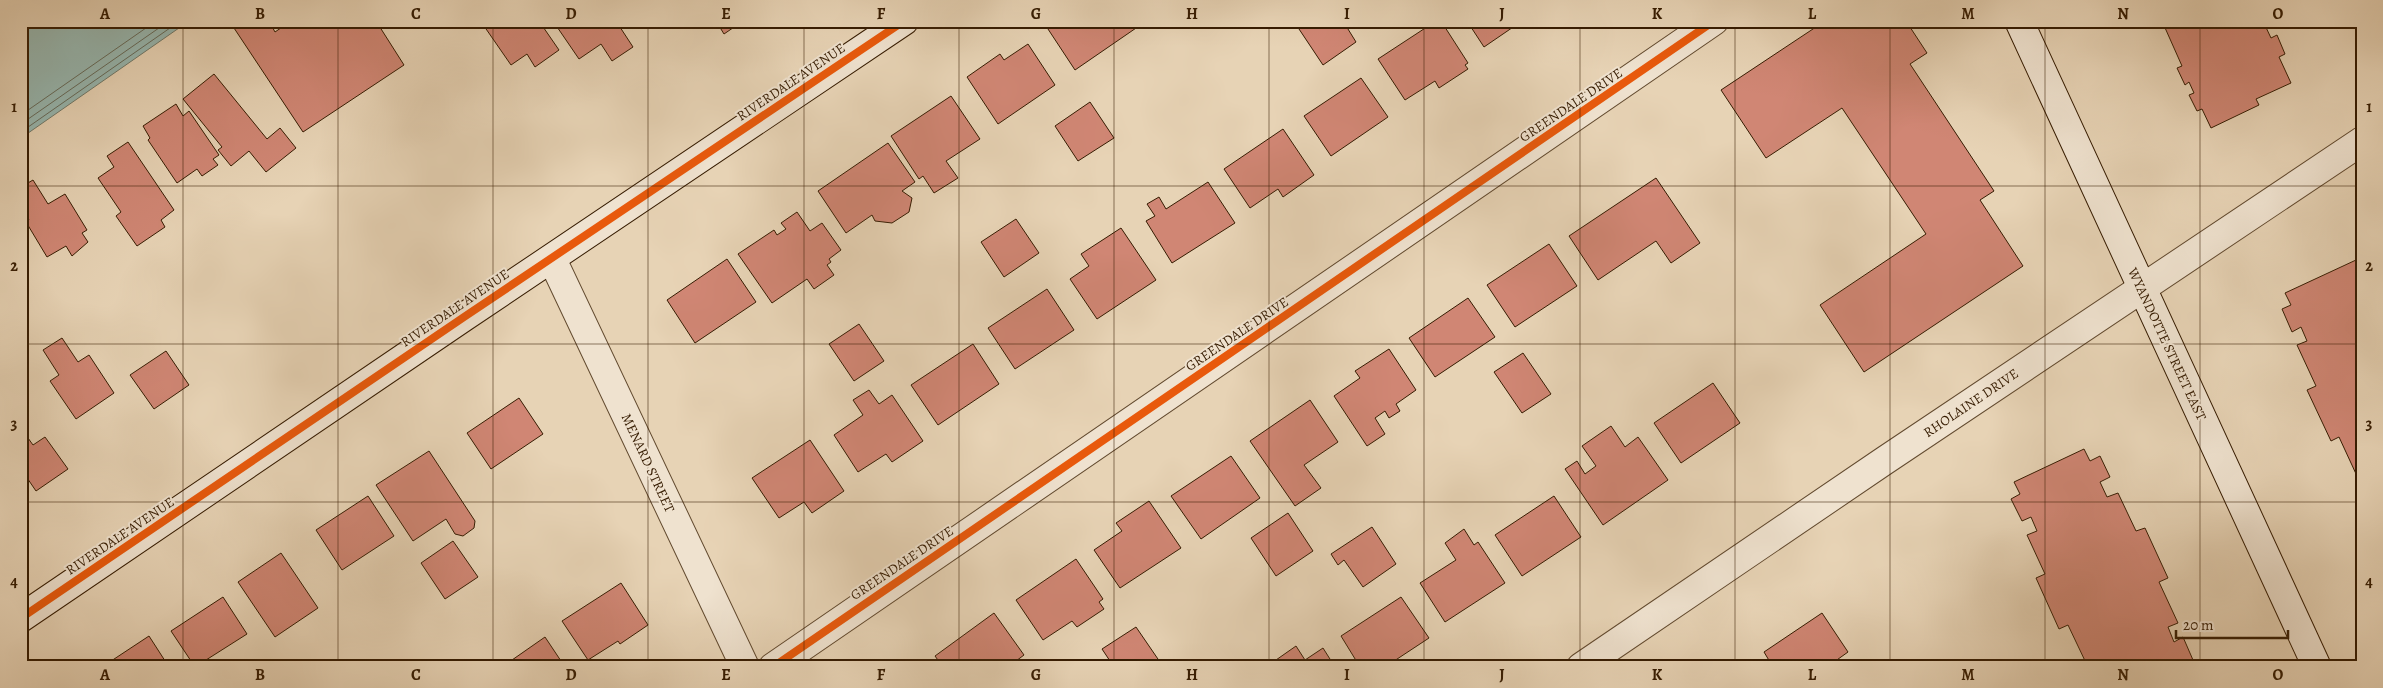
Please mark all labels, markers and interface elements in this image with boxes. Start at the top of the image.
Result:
text: A [99,3,111,25]
text: B [255,3,265,25]
text: C [411,3,421,25]
text: D [565,3,577,25]
text: E [721,3,731,25]
text: F [877,3,886,25]
text: G [1031,3,1041,25]
text: H [1186,3,1198,25]
text: I [1344,3,1350,25]
text: J [1499,3,1505,25]
text: K [1652,3,1663,25]
text: L [1808,3,1817,25]
text: M [1961,3,1975,25]
text: N [2117,3,2129,25]
text: O [2273,3,2284,25]
street label: RIVERDALE AVENUE [733,39,849,125]
street label: GREENDALE DRIVE [1516,63,1626,147]
text: 1 [11,96,17,118]
text: 1 [2366,96,2372,118]
text: 2 [10,255,18,277]
text: 2 [2365,255,2373,277]
street label: WYANDOTTE STREET EAST [2123,264,2211,424]
street label: RIVERDALE AVENUE [397,265,513,351]
street label: GREENDALE DRIVE [1182,292,1292,376]
street label: RHOLAINE DRIVE [1920,364,2022,442]
street label: MENARD STREET [617,410,679,516]
text: 3 [11,413,18,435]
text: 3 [2366,413,2373,435]
street label: RIVERDALE AVENUE [62,493,178,579]
street label: GREENDALE DRIVE [847,521,957,605]
text: 4 [10,571,18,593]
text: 4 [2365,571,2373,593]
scale bar [2176,608,2288,640]
text: 20 m [2183,615,2214,635]
text: A [99,664,111,686]
text: B [255,664,265,686]
text: C [411,664,421,686]
text: D [565,664,577,686]
text: E [721,664,731,686]
text: F [877,664,886,686]
text: G [1031,664,1041,686]
text: H [1186,664,1198,686]
text: I [1344,664,1350,686]
text: J [1499,664,1505,686]
text: K [1652,664,1663,686]
text: L [1808,664,1817,686]
text: M [1961,664,1975,686]
text: N [2117,664,2129,686]
text: O [2273,664,2284,686]

